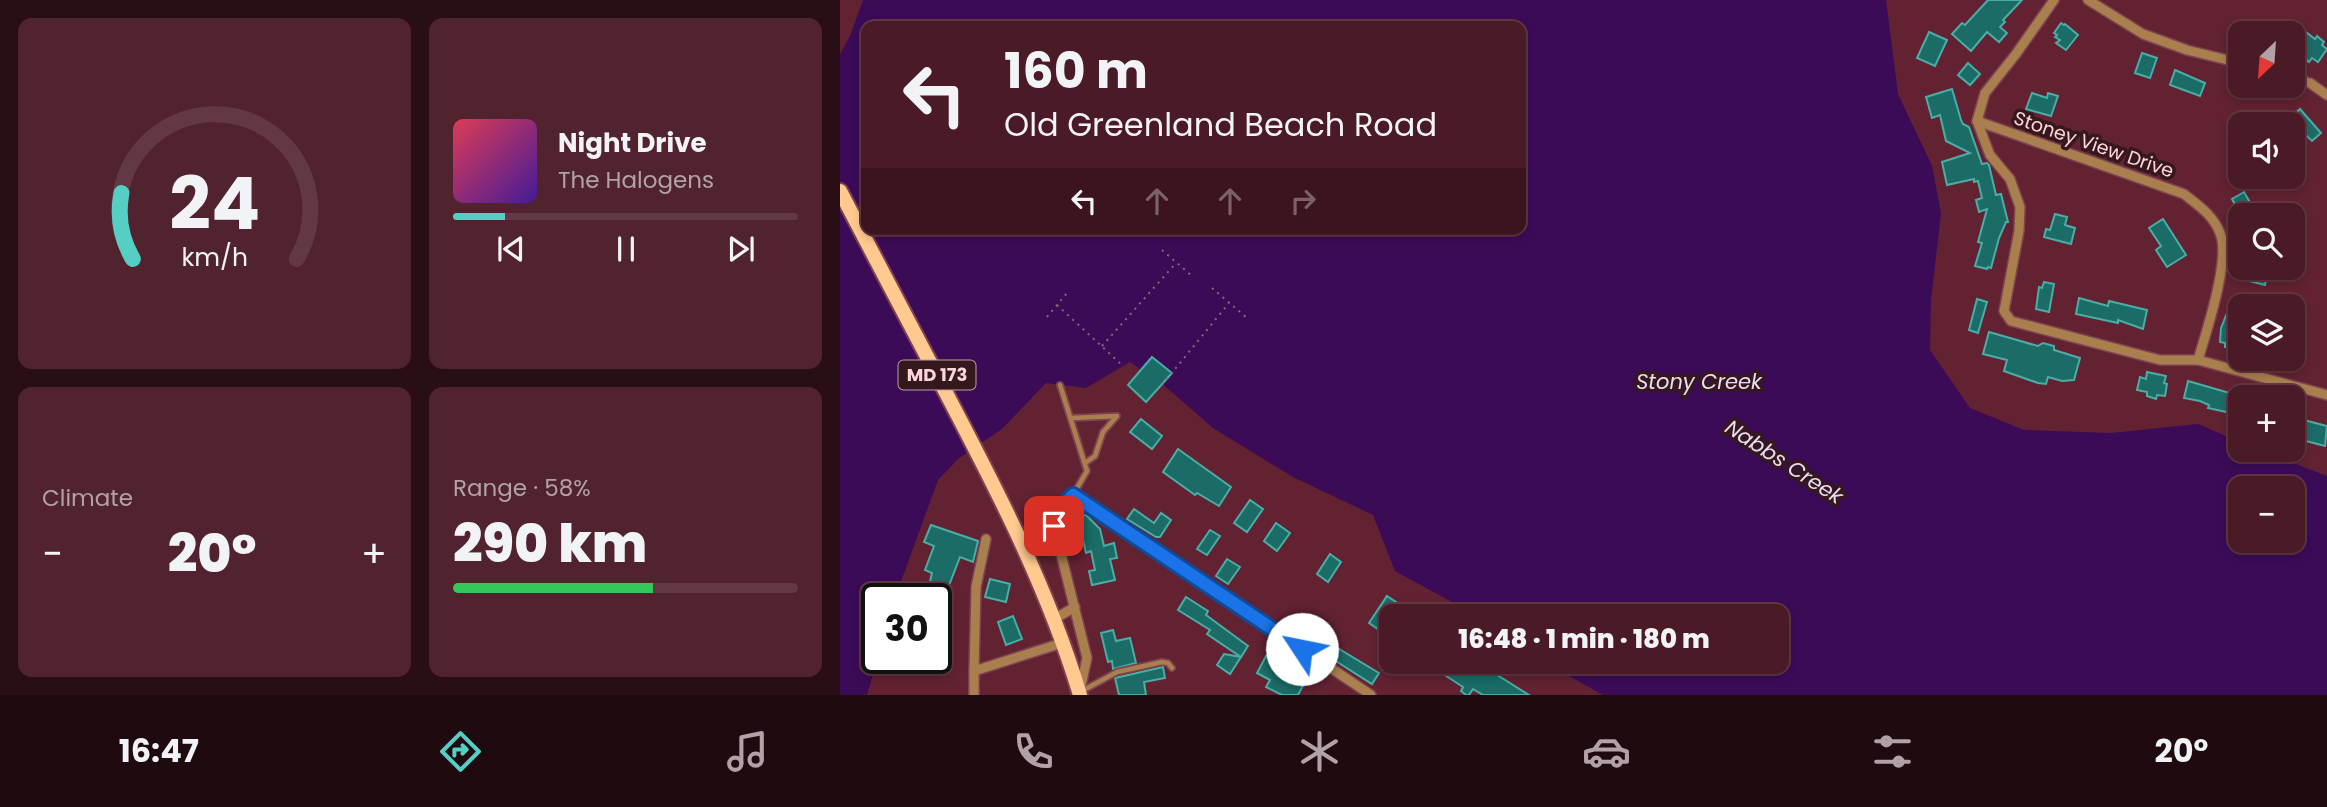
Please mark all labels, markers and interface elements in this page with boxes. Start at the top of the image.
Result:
north arrow [2228,21,2305,98]
map controls [2228,21,2305,553]
text: 160 m [1004,37,1148,105]
icon: left [889,49,980,140]
text: Old Greenland Beach Road [1004,102,1437,147]
street label: Stoney View Drive [2010,104,2177,185]
button: sound [2228,112,2305,189]
text: Night Drive [558,125,706,161]
text: 24 [169,154,260,255]
text: The Halogens [558,164,714,196]
icon: left [1065,182,1103,220]
icon: ahead [1138,182,1176,220]
icon: ahead [1211,182,1249,220]
icon: right [1284,182,1322,220]
button: search [2228,203,2305,280]
icon: previous [492,230,530,268]
icon: pause [607,230,645,268]
icon: next [722,230,760,268]
text: km/h [181,240,248,275]
button: layers [2228,294,2305,371]
road number: MD 173 [898,360,976,390]
water label: Stony Creek [1636,367,1763,396]
button: + [2228,385,2305,462]
water label: Nabbs Creek [1720,413,1850,511]
text: Range · 58% [453,472,591,504]
button: − [2228,476,2305,553]
text: Climate [42,482,133,514]
pin [1024,496,1084,556]
text: 290 km [453,507,647,580]
icon: arrive [1035,507,1073,545]
text: 20° [168,517,256,590]
text: − [42,527,63,580]
text: + [361,527,387,580]
speed limit sign: 30 [861,583,952,674]
position arrow [1265,612,1339,686]
text: 16:48 · 1 min · 180 m [1458,621,1710,657]
icon: directions [436,727,485,776]
icon: music [723,727,772,776]
icon: phone [1009,727,1058,776]
icon: climate [1295,727,1344,776]
icon: car [1582,727,1631,776]
icon: filters [1868,727,1917,776]
text: 16:47 [119,728,199,773]
text: 20° [2154,728,2208,773]

